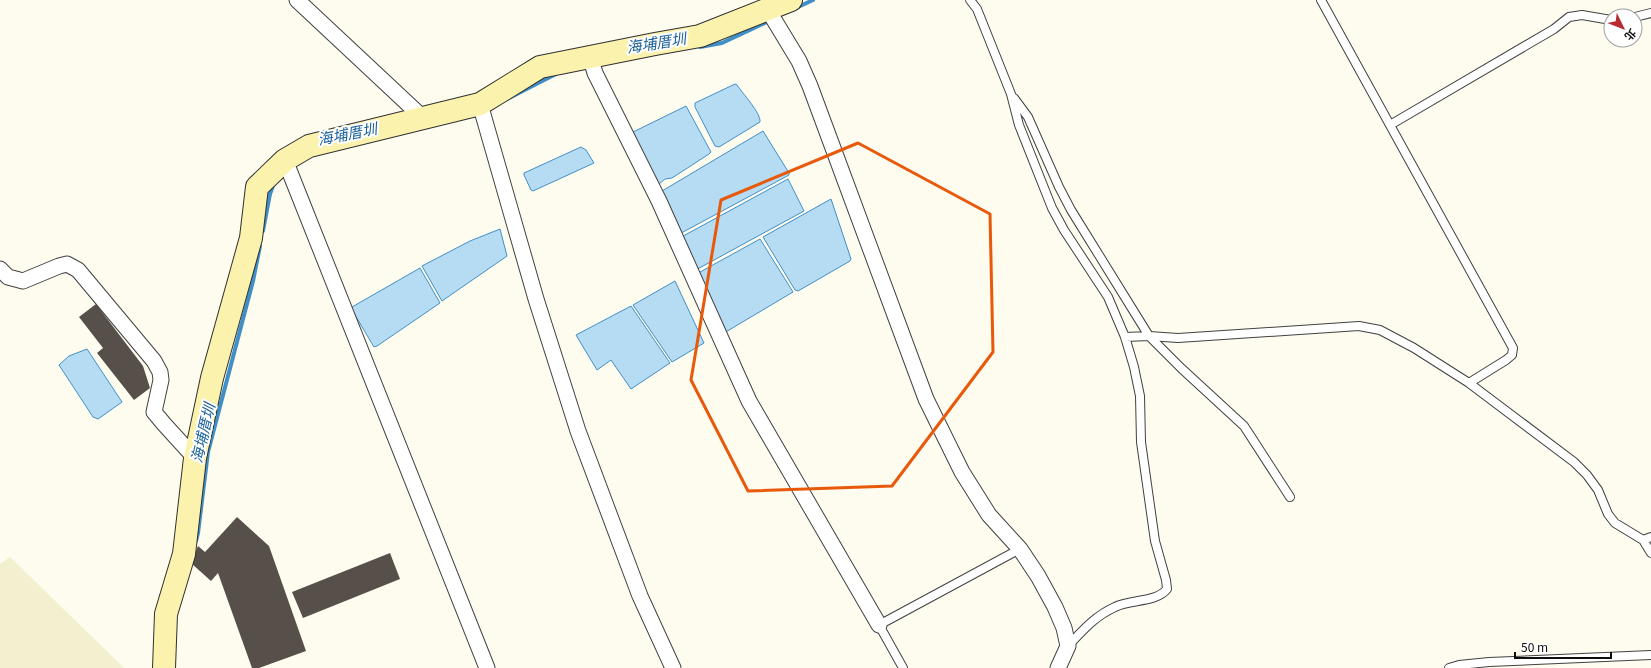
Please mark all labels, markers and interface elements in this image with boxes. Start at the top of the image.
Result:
north arrow [1603,8,1643,48]
text: 北 [1621,26,1641,45]
water label: 海埔厝圳 [625,27,689,57]
water label: 海埔厝圳 [316,117,380,149]
water label: 海埔厝圳 [185,399,219,465]
scale bar [1515,634,1611,660]
text: 50 m [1521,638,1548,655]

